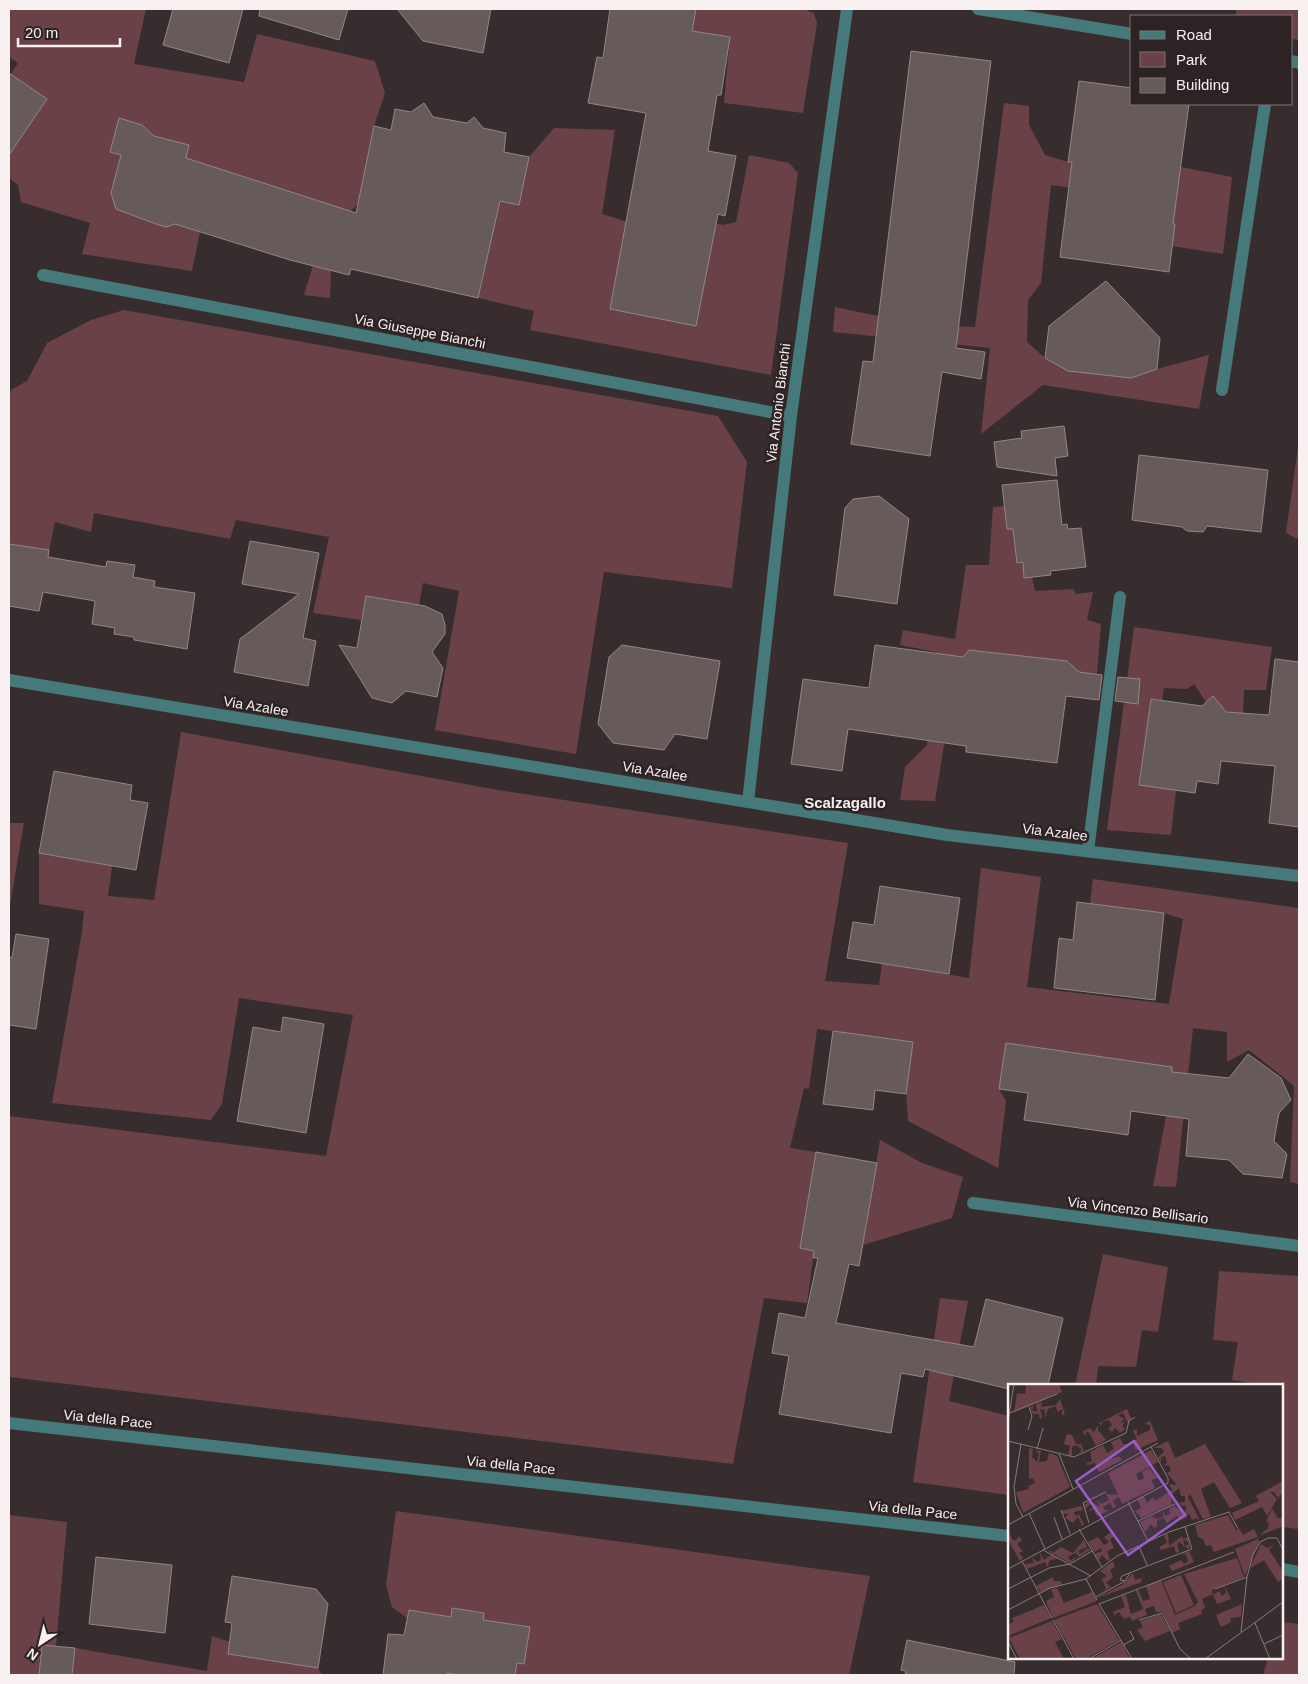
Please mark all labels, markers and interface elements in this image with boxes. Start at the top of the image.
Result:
scale bar [18,15,120,47]
legend [1130,15,1293,105]
text: 20 m [25,24,58,41]
text: Road [1176,26,1212,43]
text: Park [1176,51,1207,68]
text: Building [1176,76,1229,93]
street label: Via Giuseppe Bianchi [353,310,487,352]
street label: Via Antonio Bianchi [763,342,793,464]
street label: Via Azalee [222,693,290,719]
street label: Via Azalee [621,758,689,784]
district label: Scalzagallo [804,794,886,811]
street label: Via Azalee [1021,820,1089,844]
street label: Via Vincenzo Bellisario [1067,1193,1210,1227]
inset map [1008,1384,1283,1659]
street label: Via della Pace [63,1406,153,1432]
street label: Via della Pace [466,1452,556,1478]
street label: Via della Pace [868,1497,958,1523]
north arrow [15,1619,65,1669]
text: N [24,1645,41,1664]

